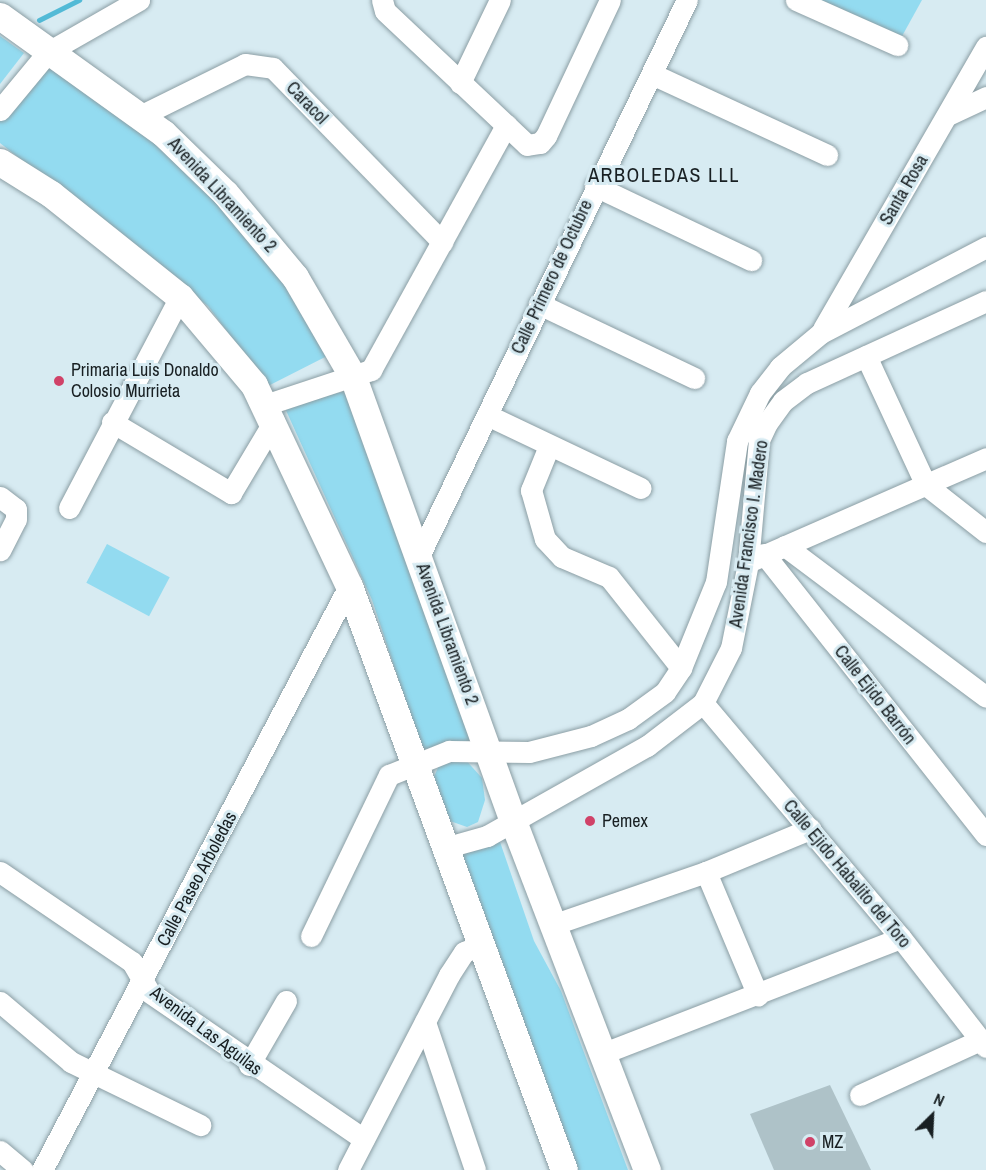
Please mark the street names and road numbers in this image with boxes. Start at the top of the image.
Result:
street label: Caracol [282,77,332,129]
street label: Avenida Libramiento 2 [163,133,281,257]
street label: Santa Rosa [875,151,933,229]
street label: Calle Primero de Octubre [507,197,597,357]
street label: Avenida Francisco I. Madero [725,439,773,629]
street label: Avenida Libramiento 2 [411,560,483,708]
street label: Calle Ejido Barrón [830,641,920,749]
street label: Calle Ejido Habalito del Toro [779,795,915,953]
street label: Calle Paseo Arboledas [152,808,242,950]
street label: Avenida Las Aguilas [146,982,266,1080]

